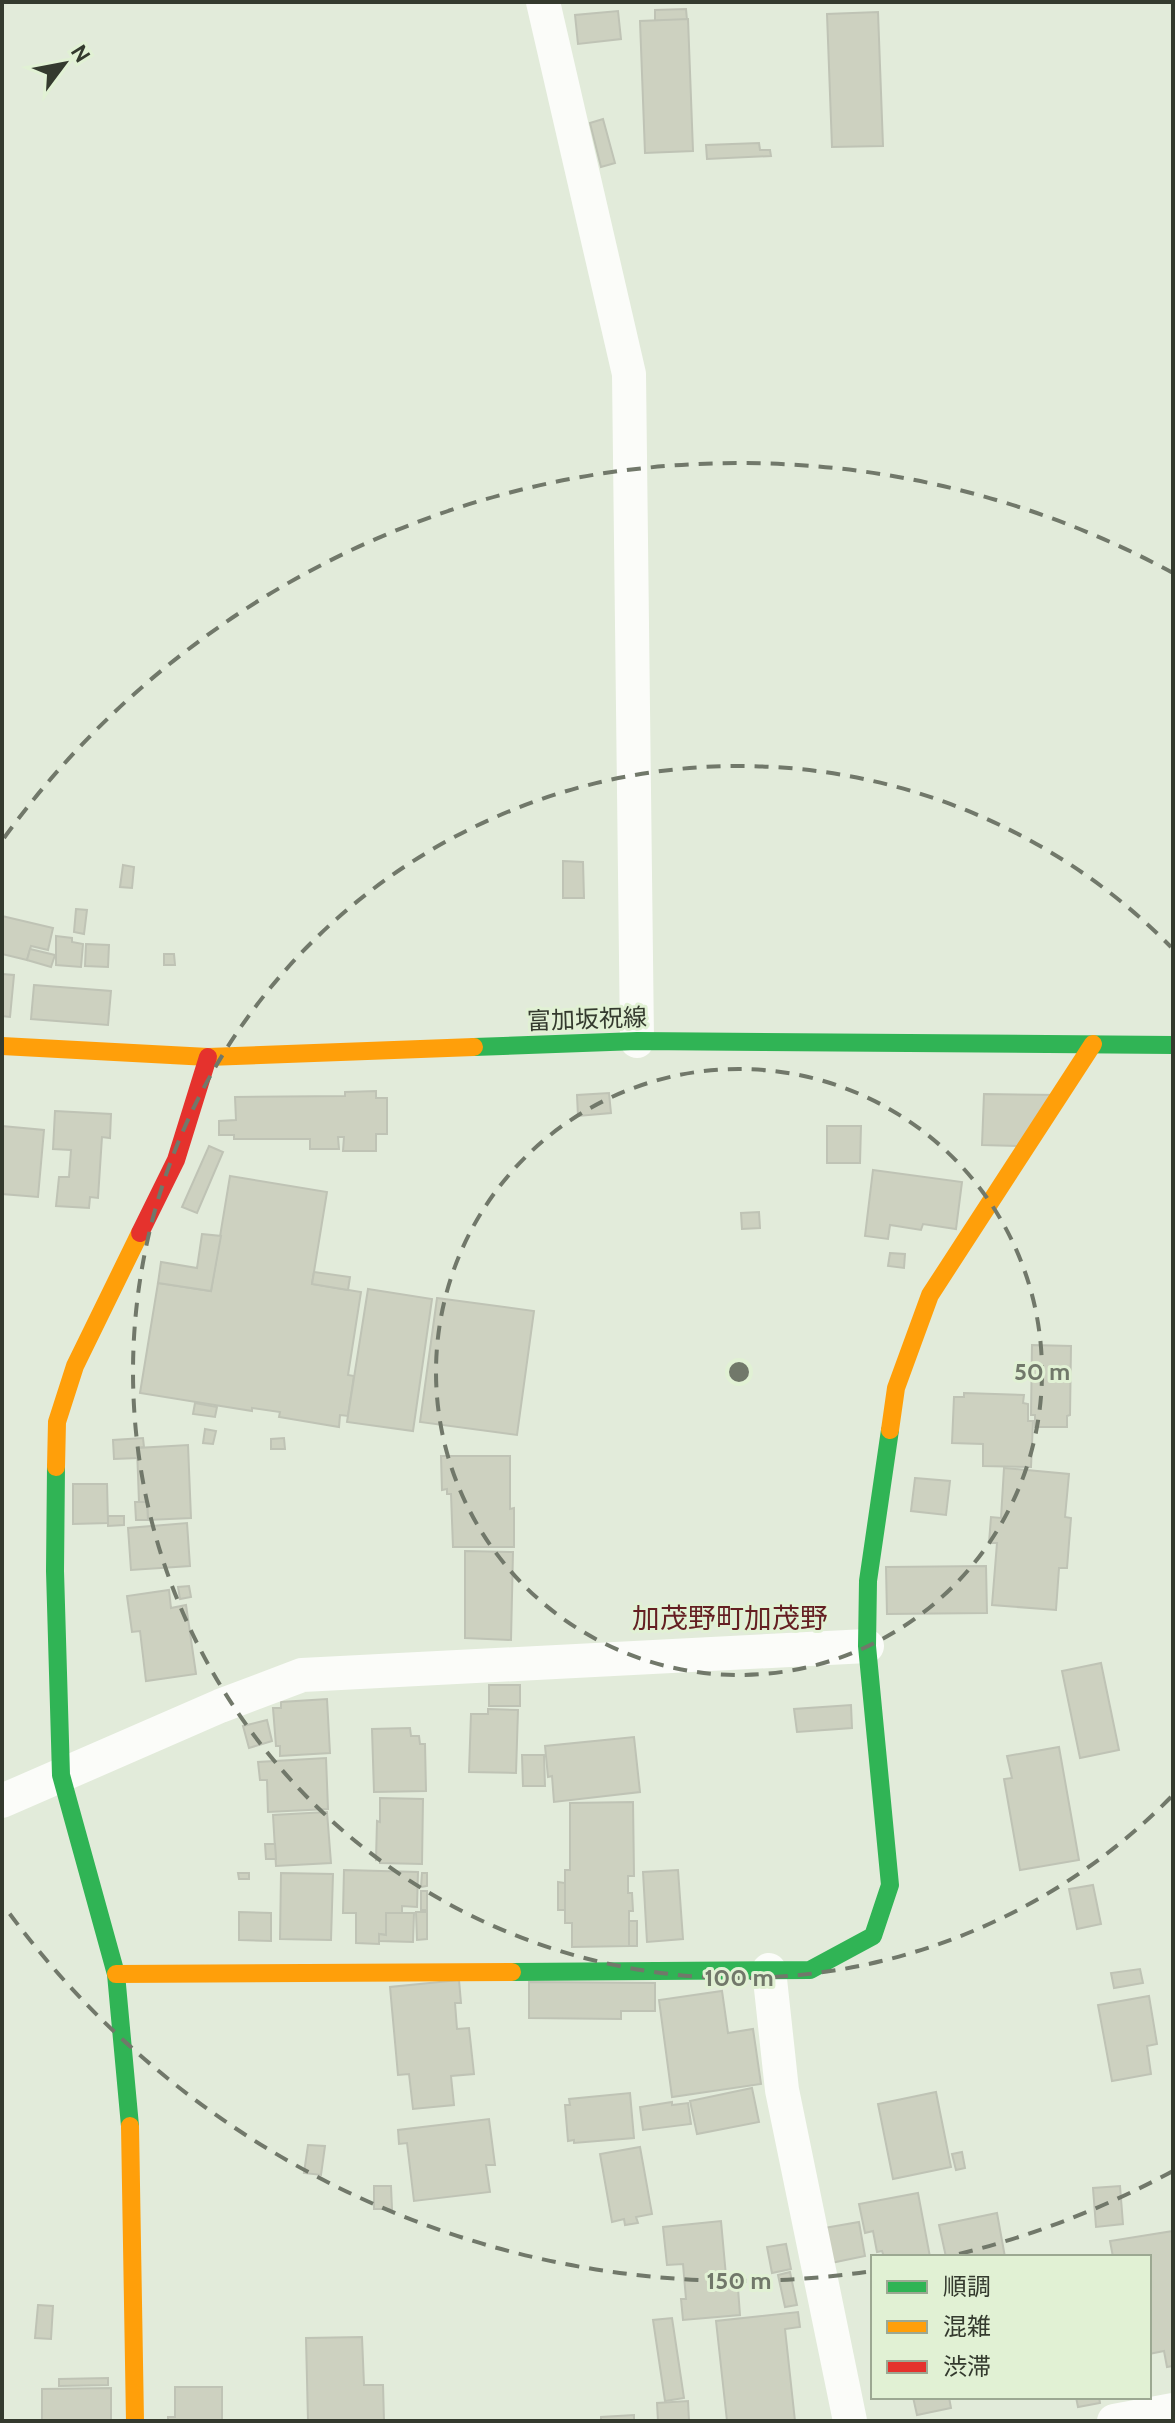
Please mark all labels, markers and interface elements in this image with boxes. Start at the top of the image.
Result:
north arrow [24,24,104,104]
text: N [65,40,96,67]
street label: 富加坂祝線 [527,1002,647,1036]
text: 50 m [1014,1357,1070,1386]
centre of rings [725,1358,753,1386]
district label: 加茂野町加茂野 [632,1601,828,1635]
text: 100 m [704,1963,774,1992]
legend [871,2255,1151,2399]
text: 150 m [707,2266,771,2295]
text: 順調 [943,2272,991,2301]
text: 混雑 [943,2312,991,2341]
text: 渋滞 [943,2352,991,2381]

